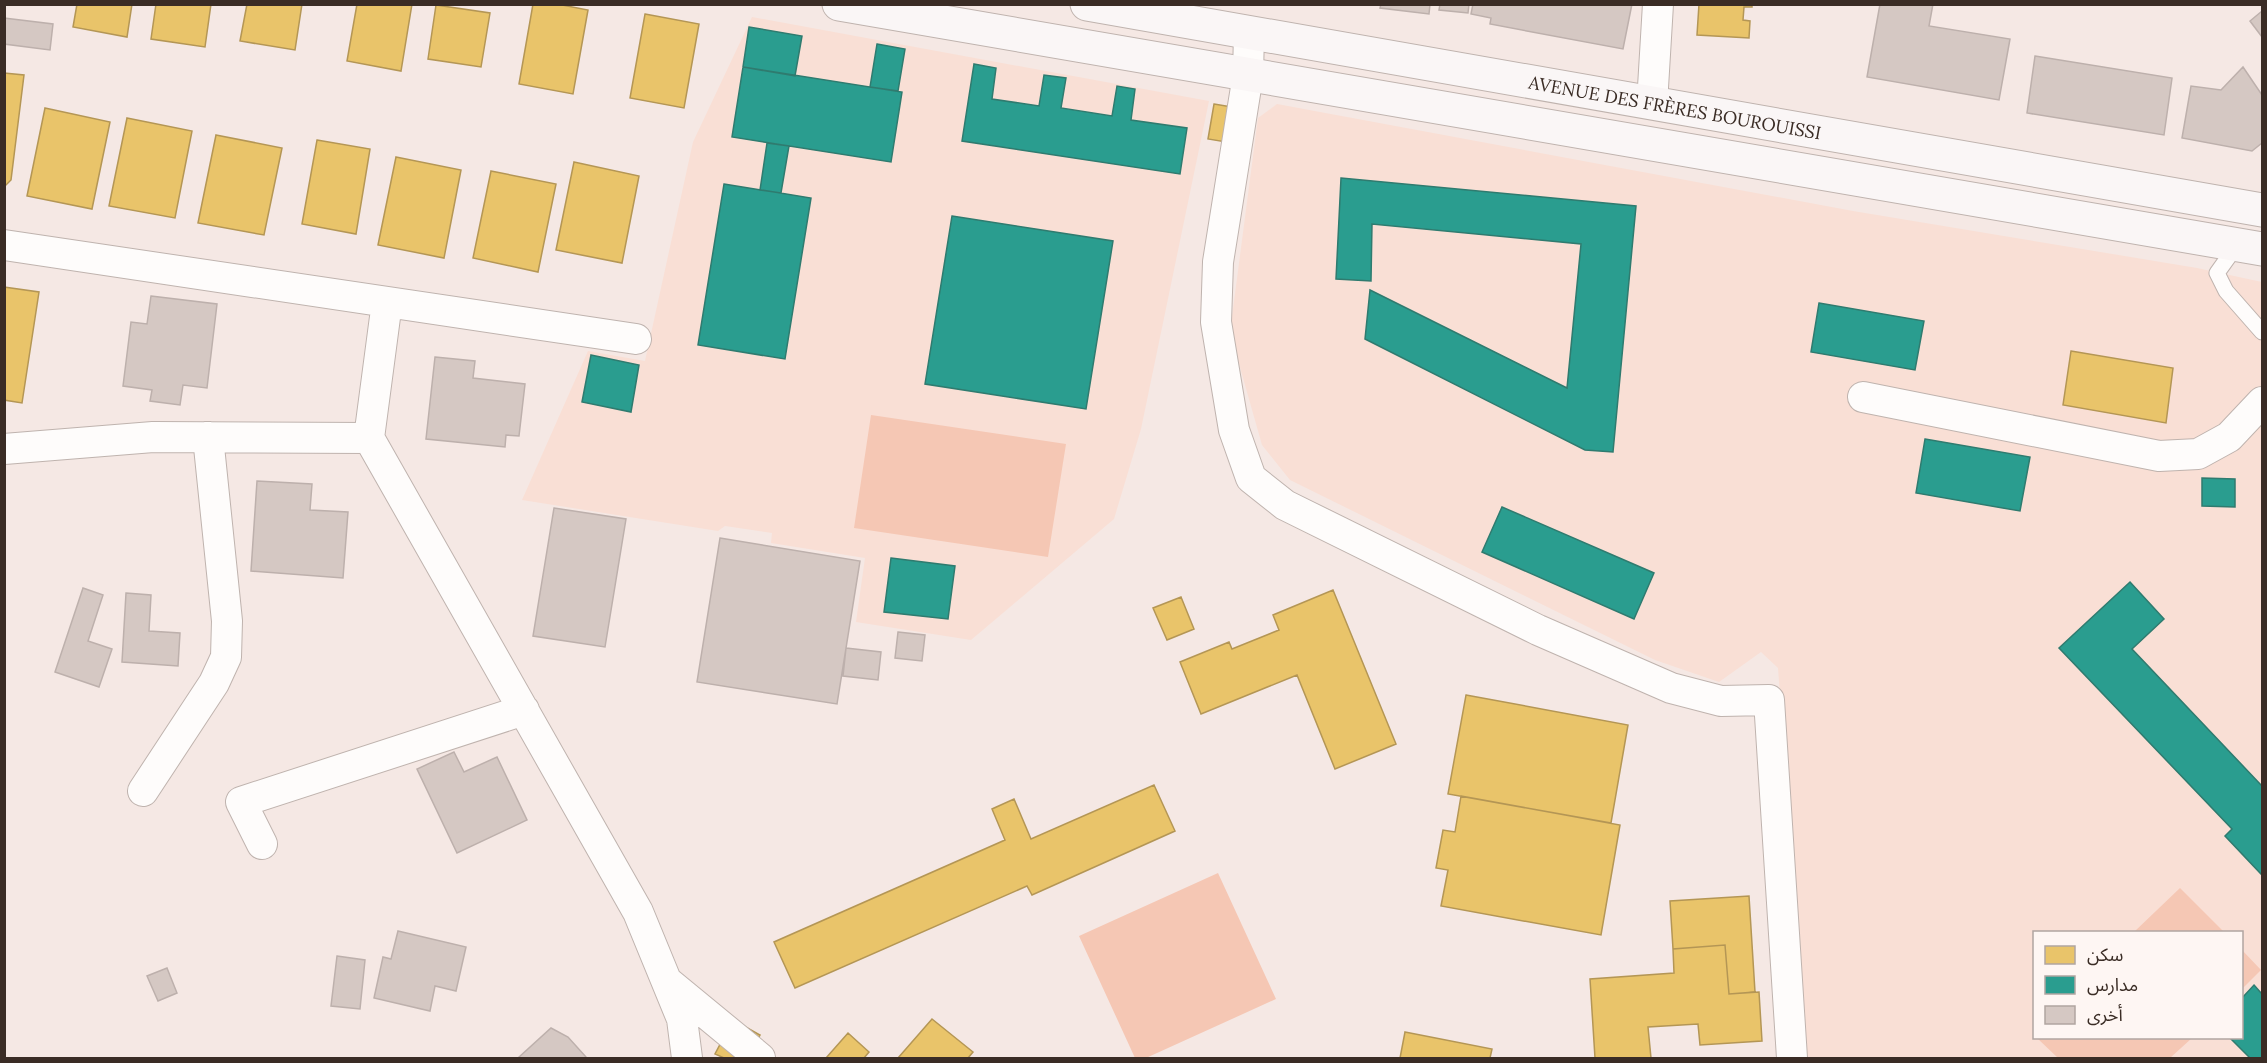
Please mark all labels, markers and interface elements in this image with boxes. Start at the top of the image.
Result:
street label: AVENUE DES FRÈRES BOUROUISSI [1526,70,1823,144]
legend [2033,931,2243,1039]
text: سكن [2087,943,2123,966]
text: مدارس [2087,973,2138,996]
text: أخرى [2087,1003,2123,1026]

